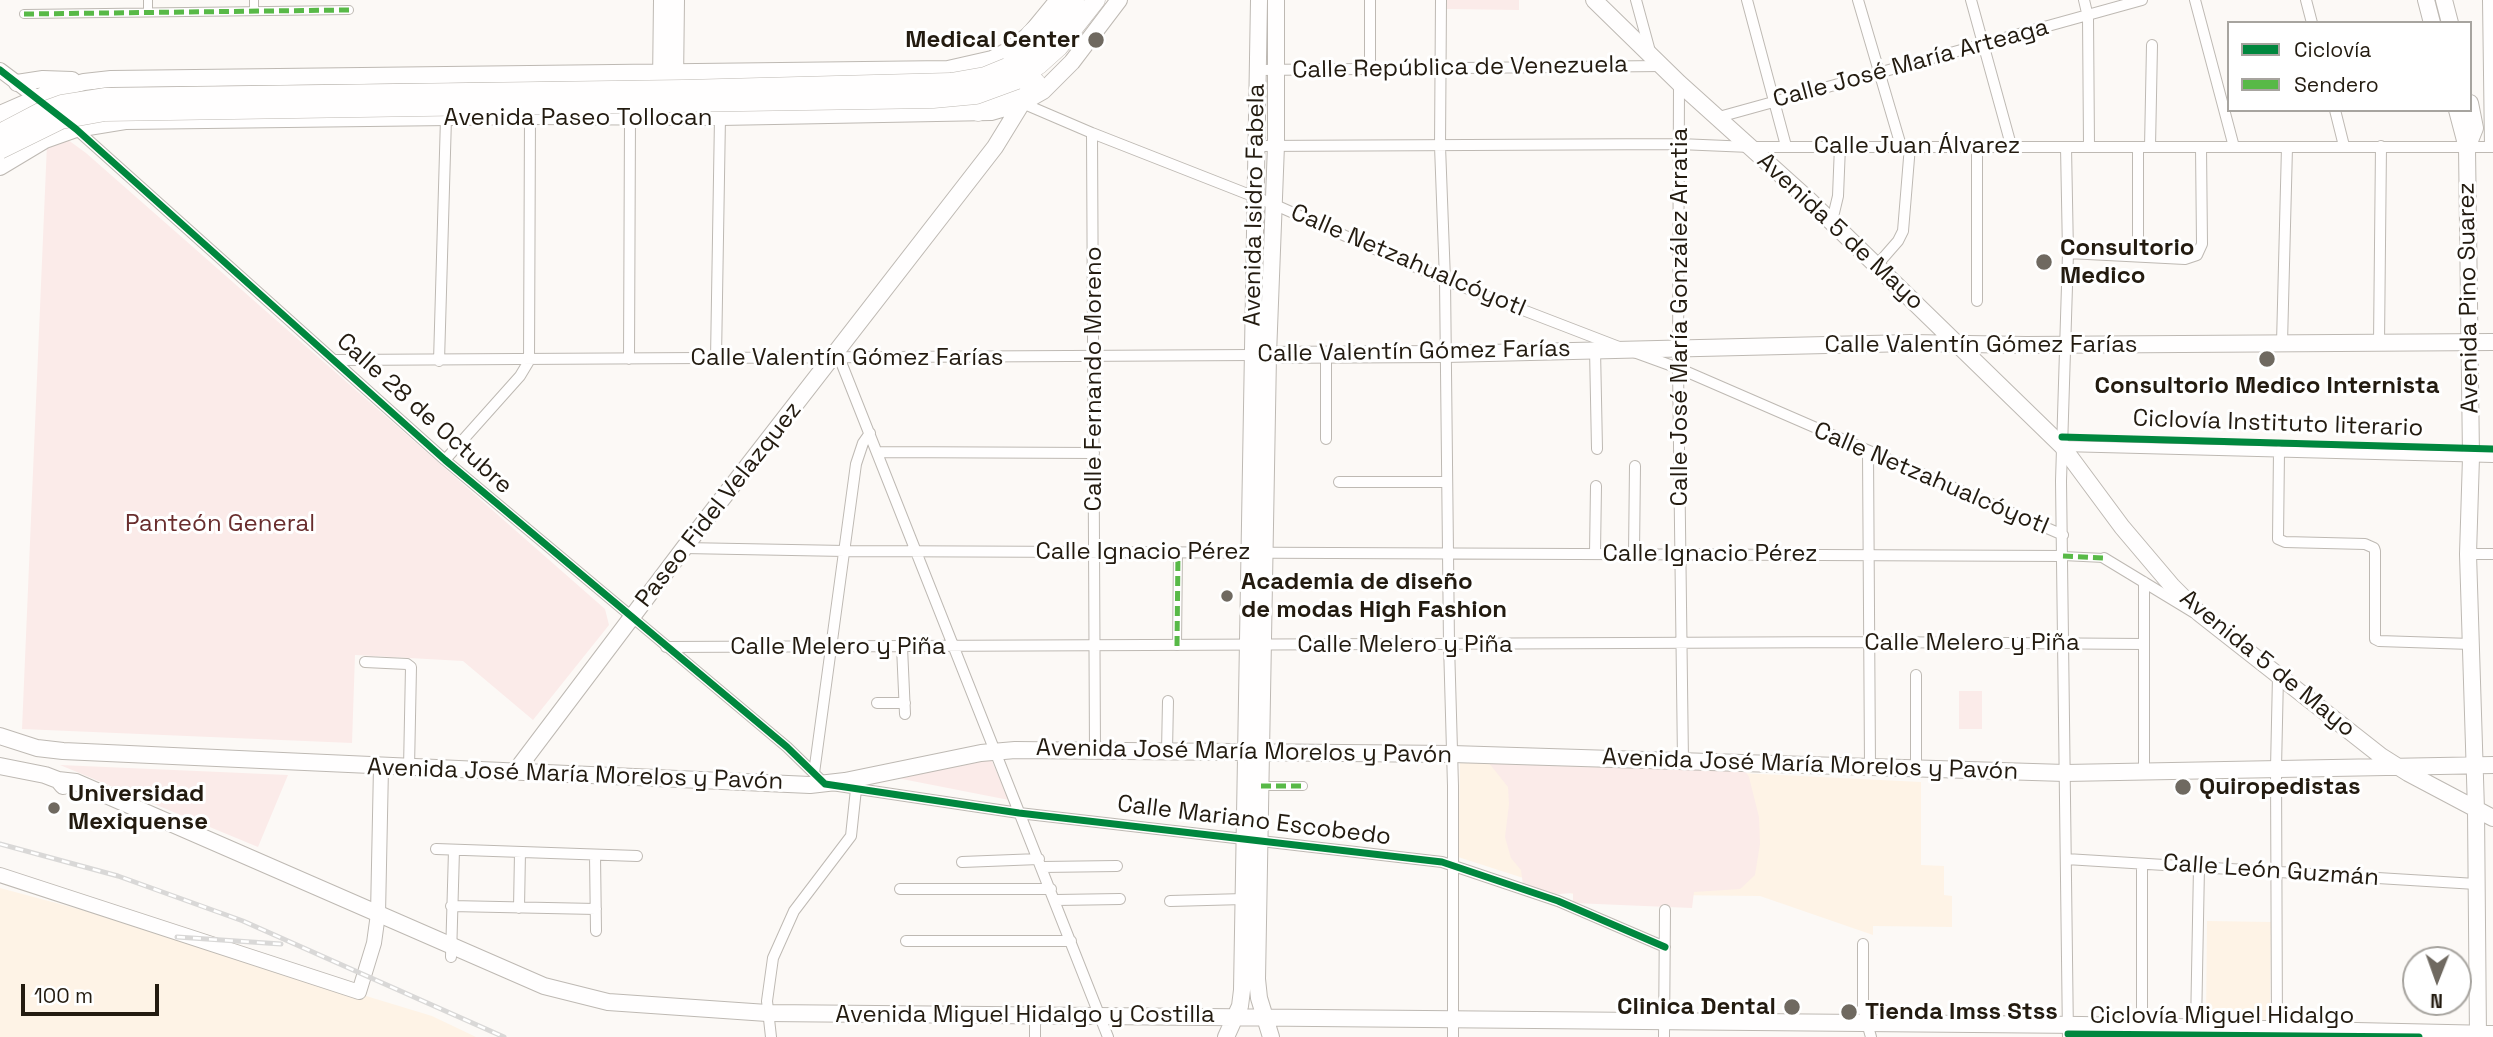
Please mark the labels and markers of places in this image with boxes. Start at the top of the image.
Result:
place label: Medical Center [905,26,1080,54]
marker: Medical Center [1086,30,1106,50]
place label: Consultorio Medico [2060,234,2194,290]
marker: Consultorio Medico [2034,252,2054,272]
marker: Consultorio Medico Internista [2257,349,2277,369]
place label: Consultorio Medico Internista [2094,372,2440,400]
place label: Academia de diseño de modas High Fashion [1241,568,1507,624]
marker: Academia de diseño de modas High Fashion [1219,588,1235,604]
place label: Quiropedistas [2199,773,2361,801]
marker: Quiropedistas [2173,777,2193,797]
place label: Universidad Mexiquense [68,780,208,836]
marker: Universidad Mexiquense [46,800,62,816]
place label: Clinica Dental [1617,993,1776,1021]
marker: Clinica Dental [1782,997,1802,1017]
place label: Tienda Imss Stss [1865,998,2058,1026]
marker: Tienda Imss Stss [1839,1002,1859,1022]

